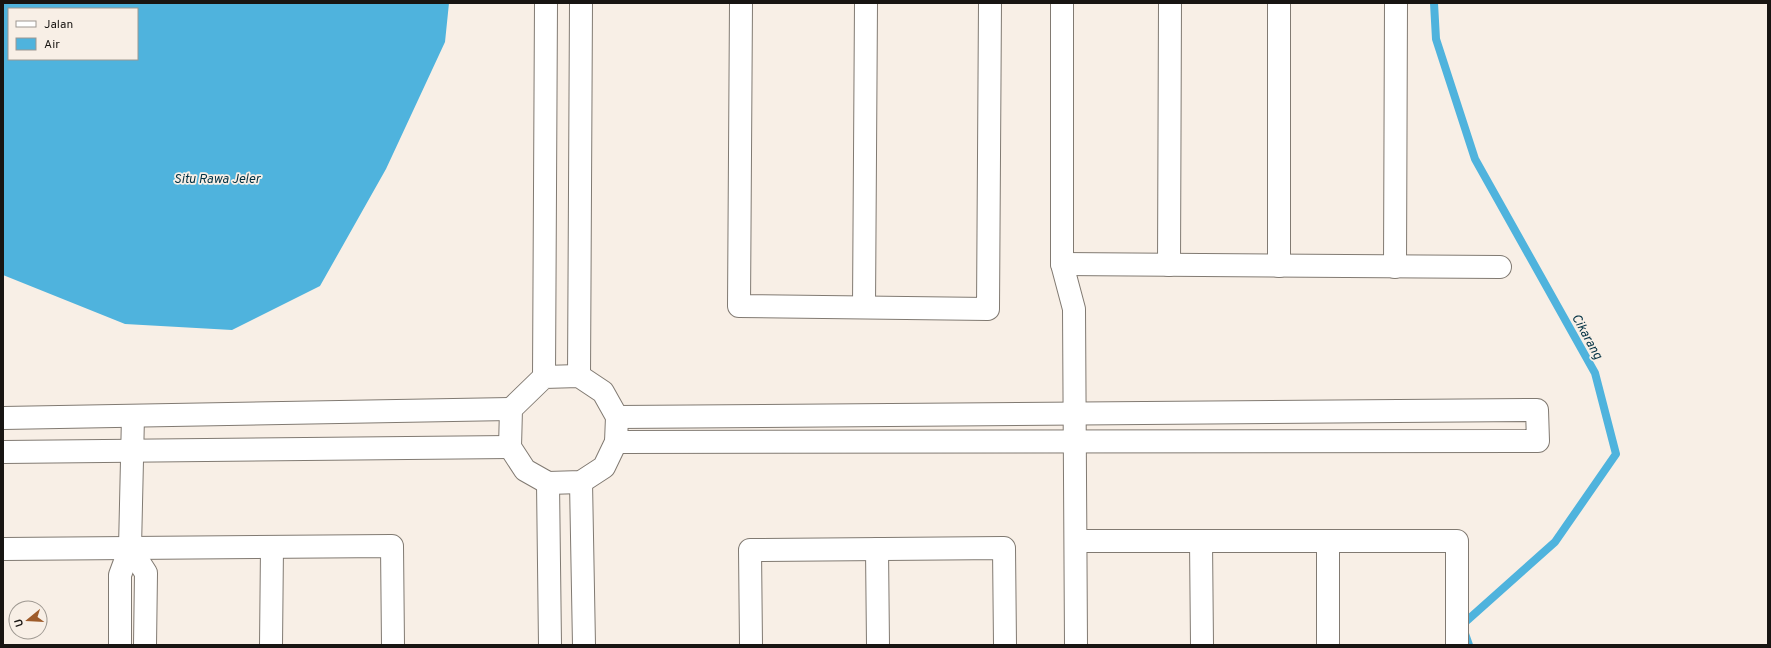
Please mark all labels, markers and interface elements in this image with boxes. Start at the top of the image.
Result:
legend [8,8,138,60]
text: Jalan [44,17,73,33]
text: Air [44,37,60,53]
water label: Situ Rawa Jeler [174,172,261,188]
water label: Cikarang [1567,311,1606,363]
north arrow [8,600,48,640]
text: U [12,617,27,629]

